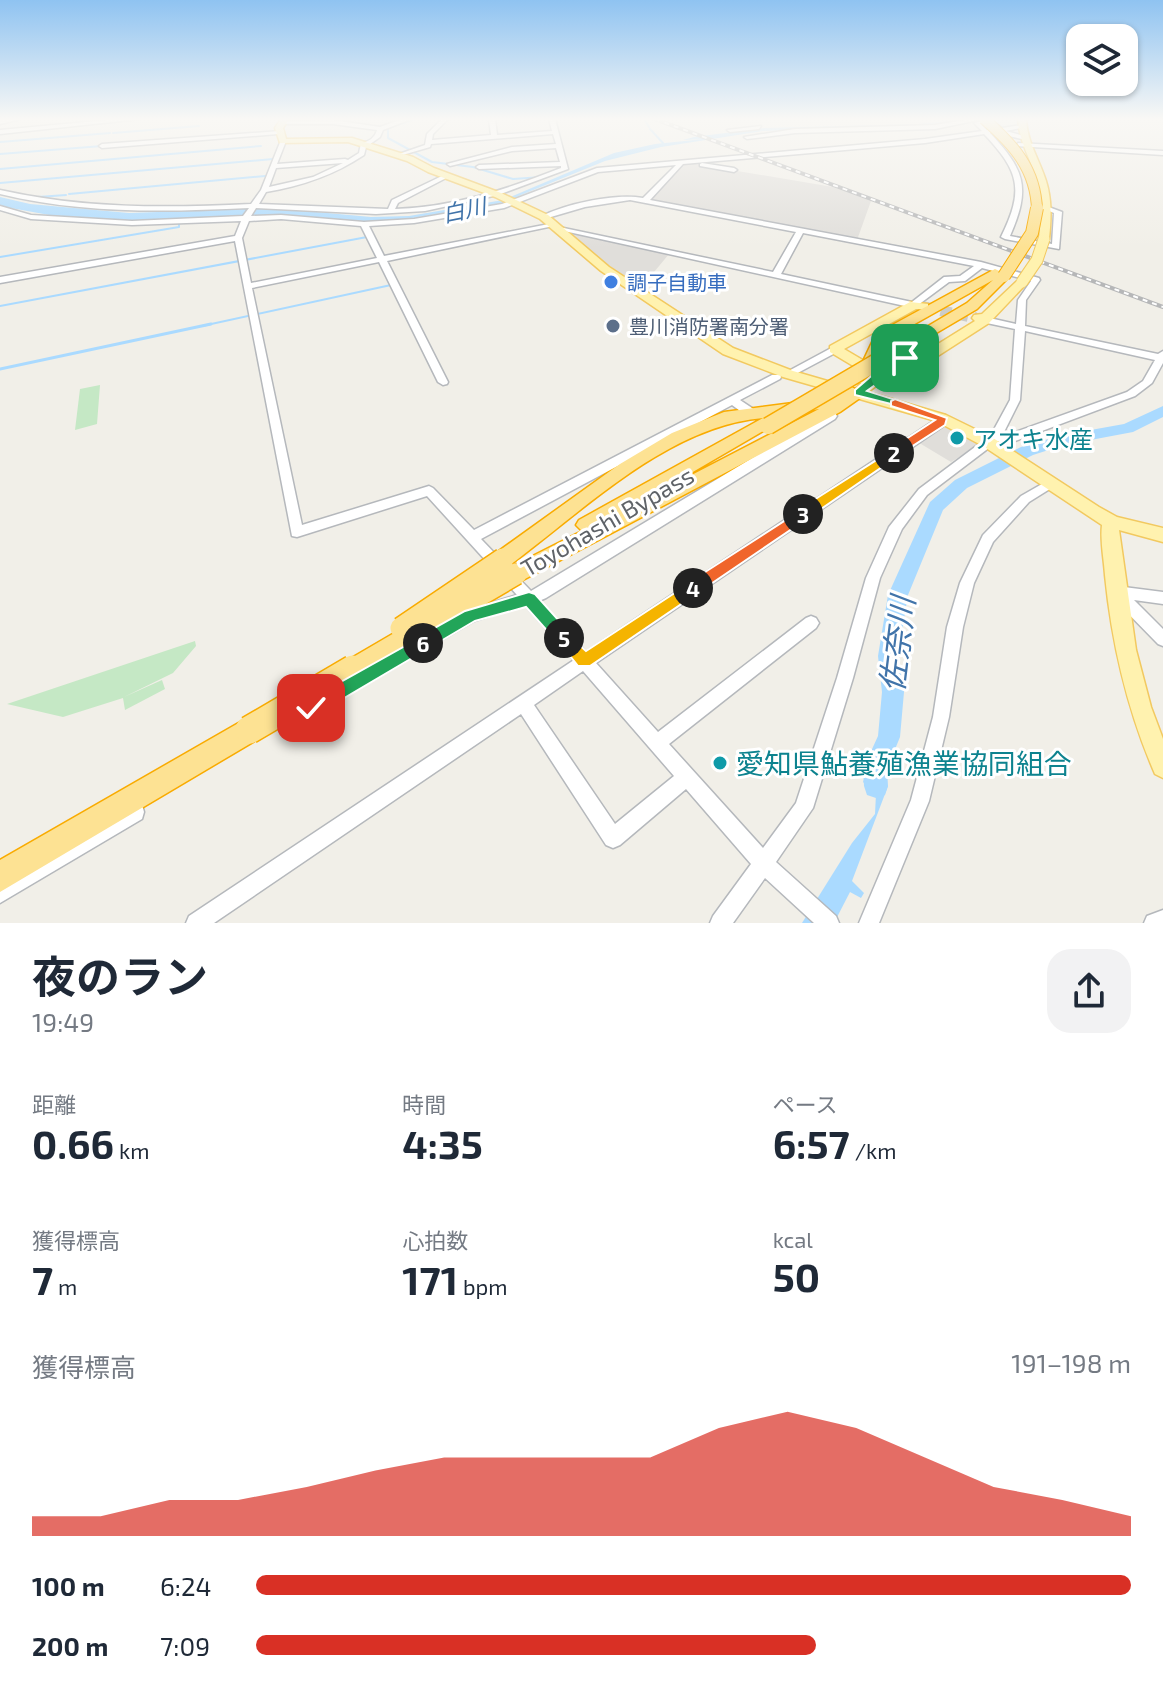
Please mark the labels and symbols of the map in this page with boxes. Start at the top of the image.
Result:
water label: 白川 [440,191,490,226]
place label: 調子自動車 [627,270,727,294]
marker: 調子自動車 [602,273,620,291]
place label: 豊川消防署南分署 [629,314,789,338]
marker: 豊川消防署南分署 [604,317,622,335]
pin [871,324,939,392]
place label: アオキ水産 [973,424,1093,453]
marker: アオキ水産 [948,429,966,447]
pin: 2 [874,433,914,473]
street label: Toyohashi Bypass [516,460,698,582]
pin: 3 [783,494,823,534]
pin: 4 [673,568,713,608]
water label: 佐奈川 [871,591,921,694]
pin: 5 [544,618,584,658]
pin: 6 [403,623,443,663]
pin [277,674,345,742]
place label: 愛知県鮎養殖漁業協同組合 [736,746,1072,780]
marker: 愛知県鮎養殖漁業協同組合 [711,754,729,772]

